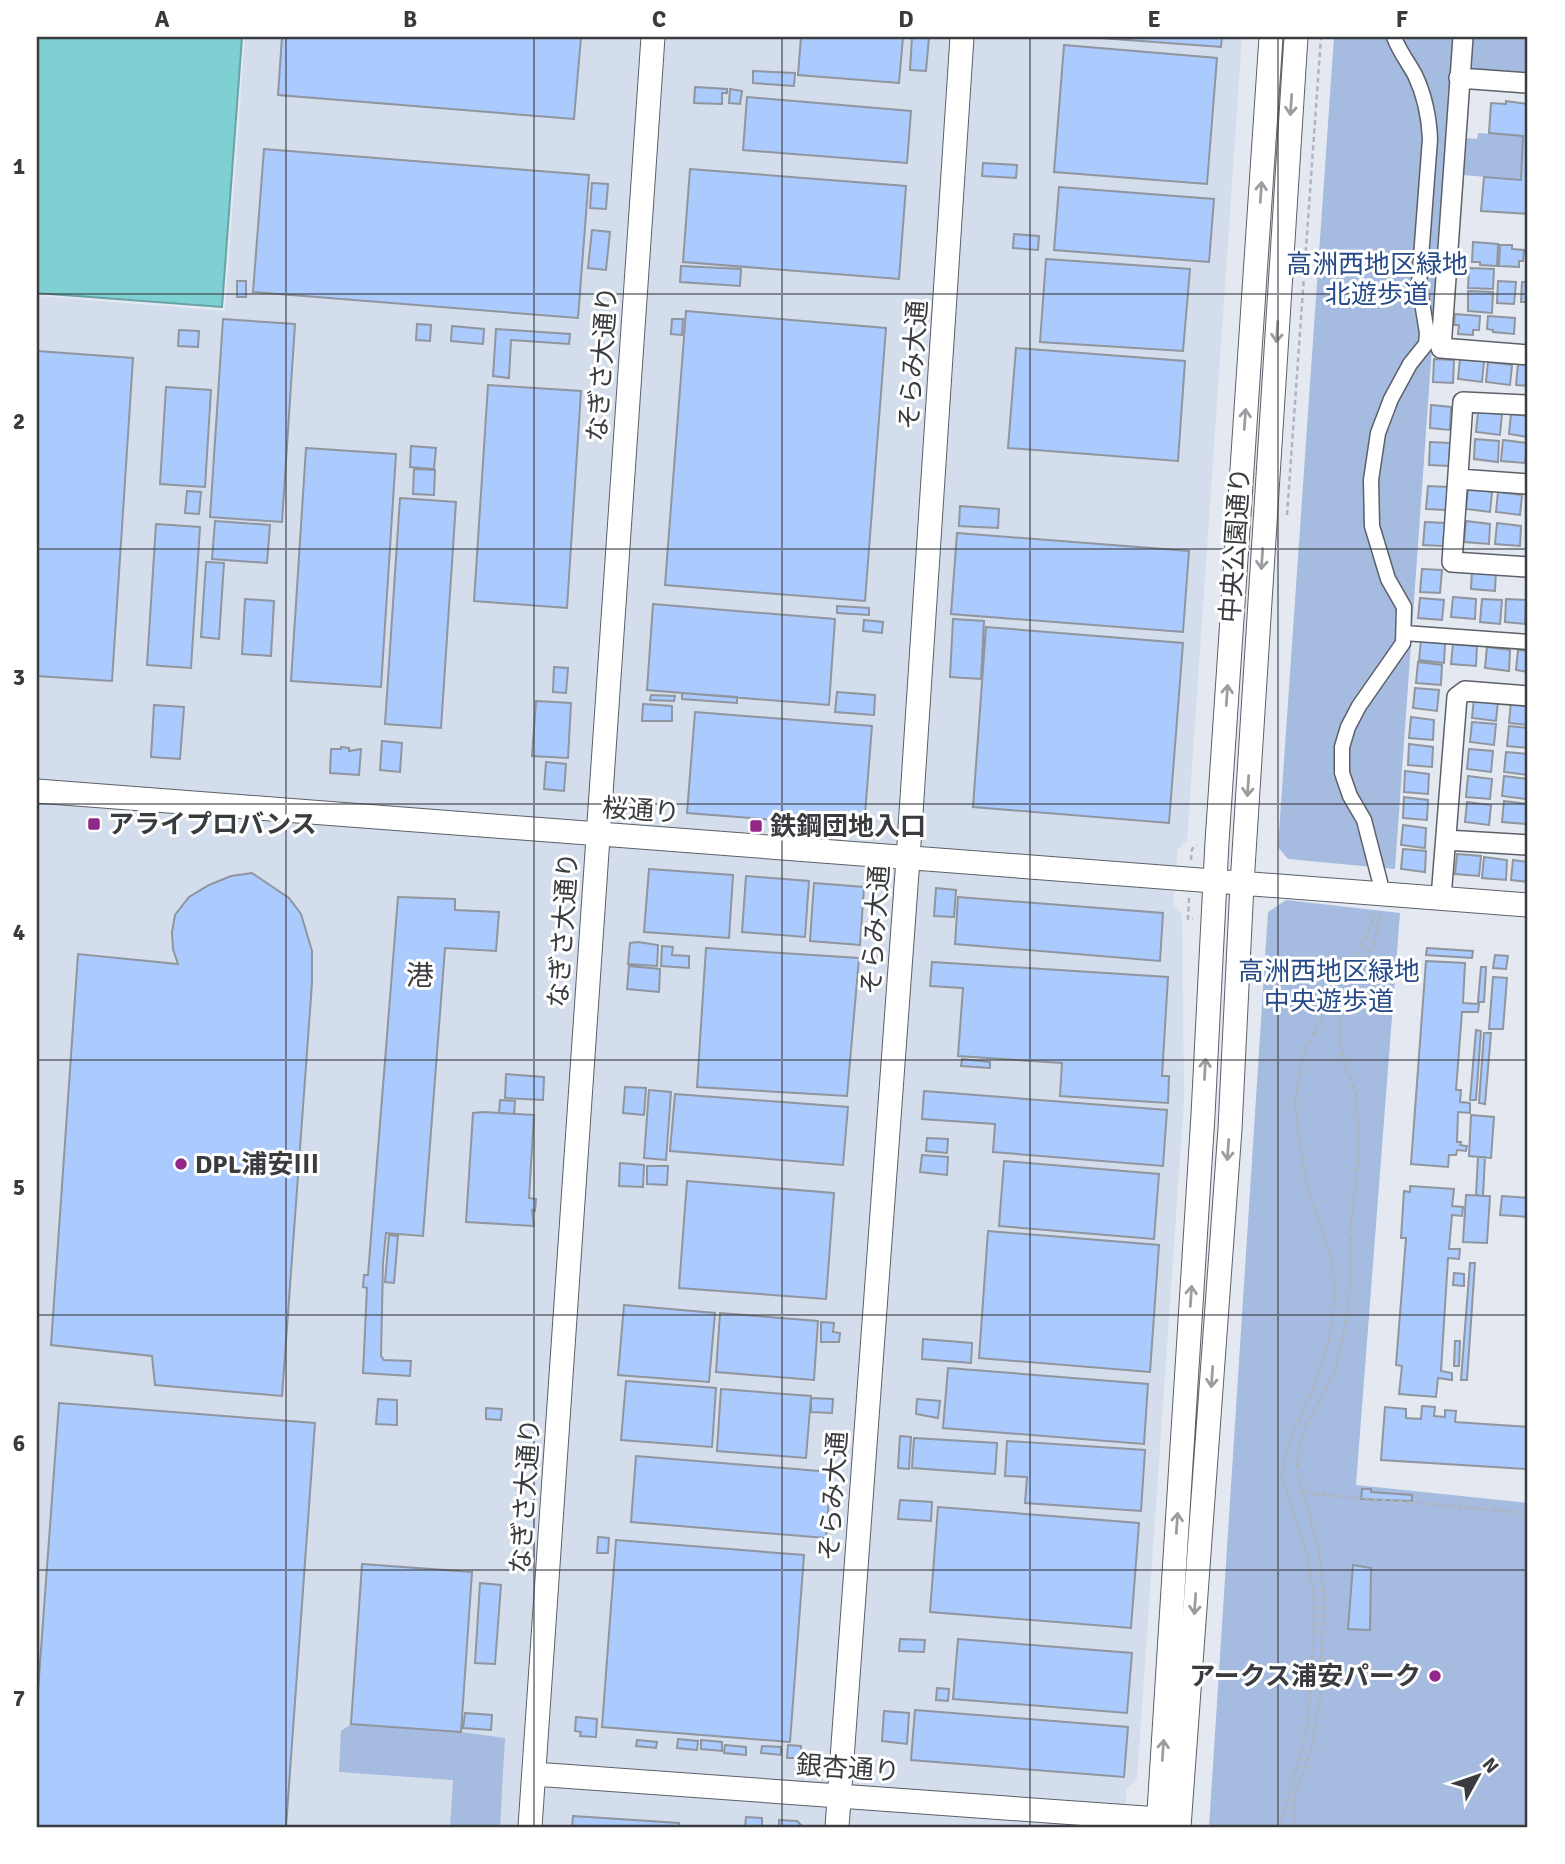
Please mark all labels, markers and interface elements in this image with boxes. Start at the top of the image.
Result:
text: A [155,5,170,34]
text: B [403,5,417,34]
text: C [652,5,666,34]
text: D [898,5,914,34]
text: E [1147,5,1161,34]
text: F [1396,5,1408,34]
one-way arrow [1284,93,1297,116]
text: 1 [13,152,25,181]
one-way arrow [1255,181,1268,204]
park label: 高洲西地区緑地 北遊歩道 [1286,249,1468,311]
street label: なぎさ大通り [582,285,624,443]
street label: そらみ大通 [894,299,934,431]
one-way arrow [1270,320,1283,343]
text: 2 [13,407,25,436]
one-way arrow [1239,408,1252,431]
street label: 中央公園通り [1215,466,1257,624]
one-way arrow [1256,547,1269,570]
text: 3 [13,663,25,692]
one-way arrow [1220,684,1233,707]
one-way arrow [1241,774,1254,797]
street label: 桜通り [601,792,681,830]
place label: アライプロバンス [108,809,317,841]
place label: 鉄鋼団地入口 [770,811,926,843]
marker: アライプロバンス [86,816,102,832]
marker: 鉄鋼団地入口 [748,818,764,834]
street label: なぎさ大通り [543,851,585,1009]
street label: そらみ大通 [856,864,896,996]
text: 4 [13,918,25,947]
park label: 高洲西地区緑地 中央遊歩道 [1238,956,1420,1018]
district label: 港 [406,959,434,993]
one-way arrow [1198,1058,1211,1081]
one-way arrow [1222,1138,1235,1161]
place label: DPL浦安Ⅲ [195,1149,319,1181]
marker: DPL浦安Ⅲ [173,1156,189,1172]
text: 5 [13,1173,25,1202]
one-way arrow [1185,1285,1198,1308]
one-way arrow [1205,1365,1218,1387]
street label: なぎさ大通り [505,1417,547,1575]
text: 6 [13,1429,25,1458]
street label: そらみ大通 [814,1430,854,1562]
one-way arrow [1171,1513,1184,1535]
one-way arrow [1188,1592,1201,1614]
place label: アークス浦安パーク [1189,1661,1421,1693]
marker: アークス浦安パーク [1427,1668,1443,1684]
text: 7 [13,1684,25,1713]
one-way arrow [1157,1740,1170,1762]
north arrow [1442,1742,1512,1812]
street label: 銀杏通り [795,1749,901,1789]
text: N [1477,1753,1504,1778]

